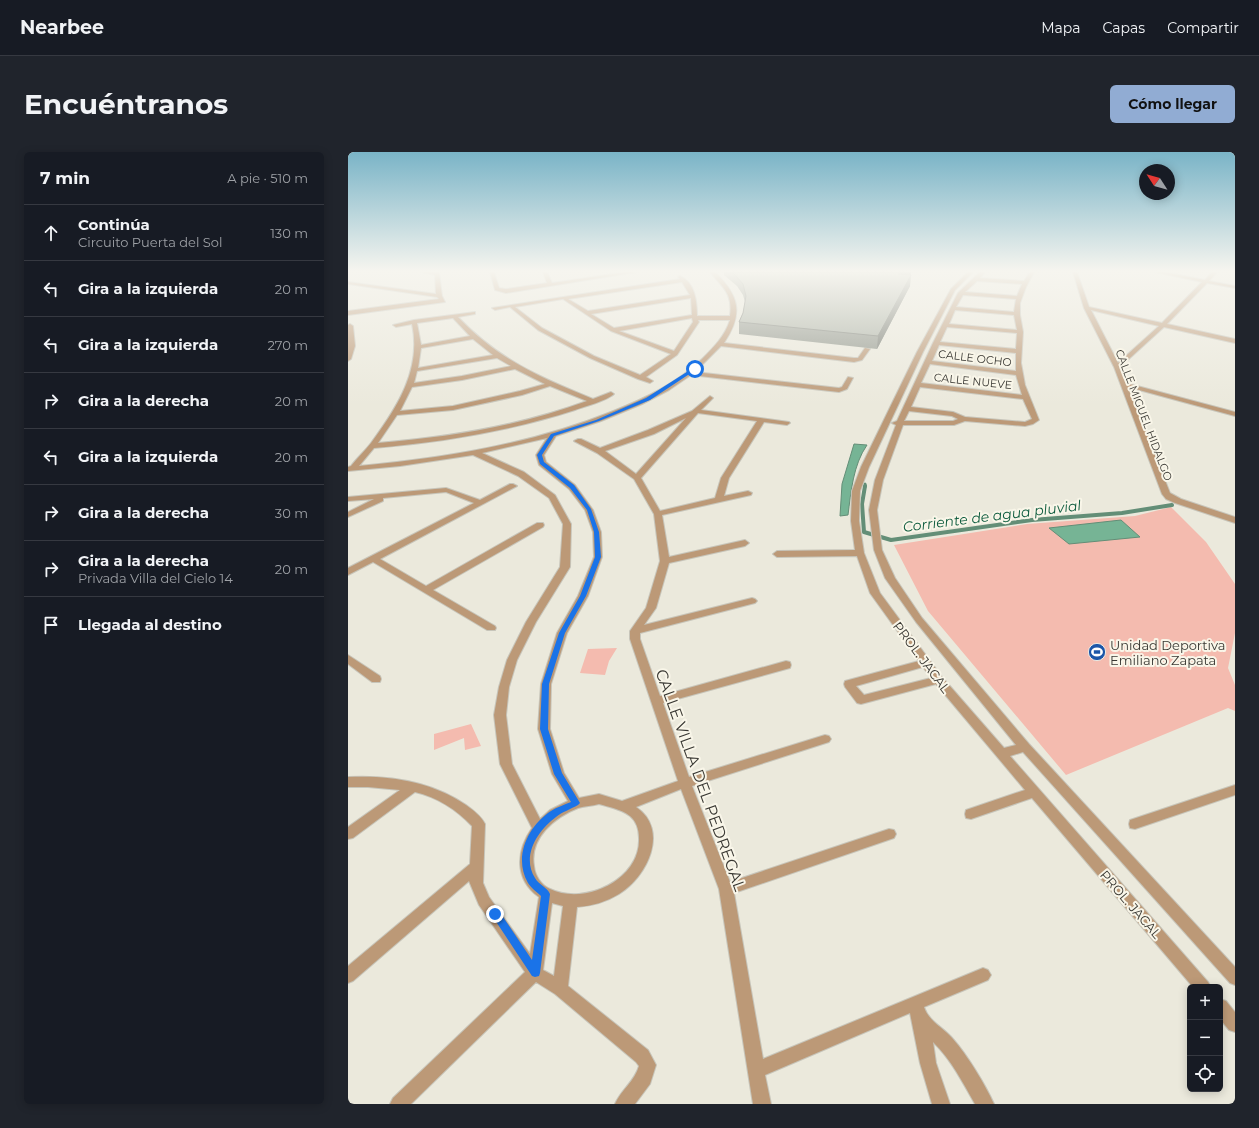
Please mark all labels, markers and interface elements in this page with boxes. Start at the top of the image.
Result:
text: Nearbee [20,16,104,39]
text: Mapa [1041,19,1081,37]
text: Capas [1103,19,1145,37]
text: Compartir [1167,19,1239,37]
button: Cómo llegar [1110,85,1235,123]
text: Encuéntranos [24,87,228,121]
north arrow [1139,164,1175,200]
text: 7 min [40,168,90,188]
text: A pie · 510 m [227,170,308,186]
text: Continúa [78,215,150,234]
icon: ahead [40,222,62,244]
text: 130 m [270,225,308,241]
text: Circuito Puerta del Sol [78,234,222,250]
icon: left [40,278,62,300]
text: Gira a la izquierda [78,279,218,298]
text: 20 m [275,281,308,297]
icon: left [40,334,62,356]
text: Gira a la izquierda [78,335,218,354]
text: 270 m [267,337,308,353]
street label: CALLE OCHO [937,347,1013,369]
street label: CALLE MIGUEL HIDALGO [1112,347,1176,483]
route start [686,360,704,378]
street label: CALLE NUEVE [933,370,1013,392]
icon: right [40,390,62,412]
text: Gira a la derecha [78,391,209,410]
text: 20 m [275,393,308,409]
icon: left [40,446,62,468]
text: Gira a la izquierda [78,447,218,466]
text: 20 m [275,449,308,465]
water label: Corriente de agua pluvial [902,496,1082,536]
icon: right [40,502,62,524]
text: Gira a la derecha [78,503,209,522]
text: 30 m [275,505,308,521]
text: Gira a la derecha [78,551,209,570]
icon: right [40,558,62,580]
text: 20 m [275,561,308,577]
text: Privada Villa del Cielo 14 [78,570,233,586]
icon: arrive [40,614,62,636]
text: Llegada al destino [78,615,222,634]
street label: PROL. JACAL [890,618,954,696]
place label: Unidad Deportiva Emiliano Zapata [1110,637,1226,668]
sports icon: Unidad Deportiva Emiliano Zapata [1087,642,1107,662]
street label: CALLE VILLA DEL PEDREGAL [651,667,750,894]
street label: PROL. JACAL [1097,867,1165,942]
route end [486,905,504,923]
map controls [1187,984,1223,1092]
button: + [1187,984,1223,1020]
button: − [1187,1020,1223,1056]
button: locate [1187,1056,1223,1092]

